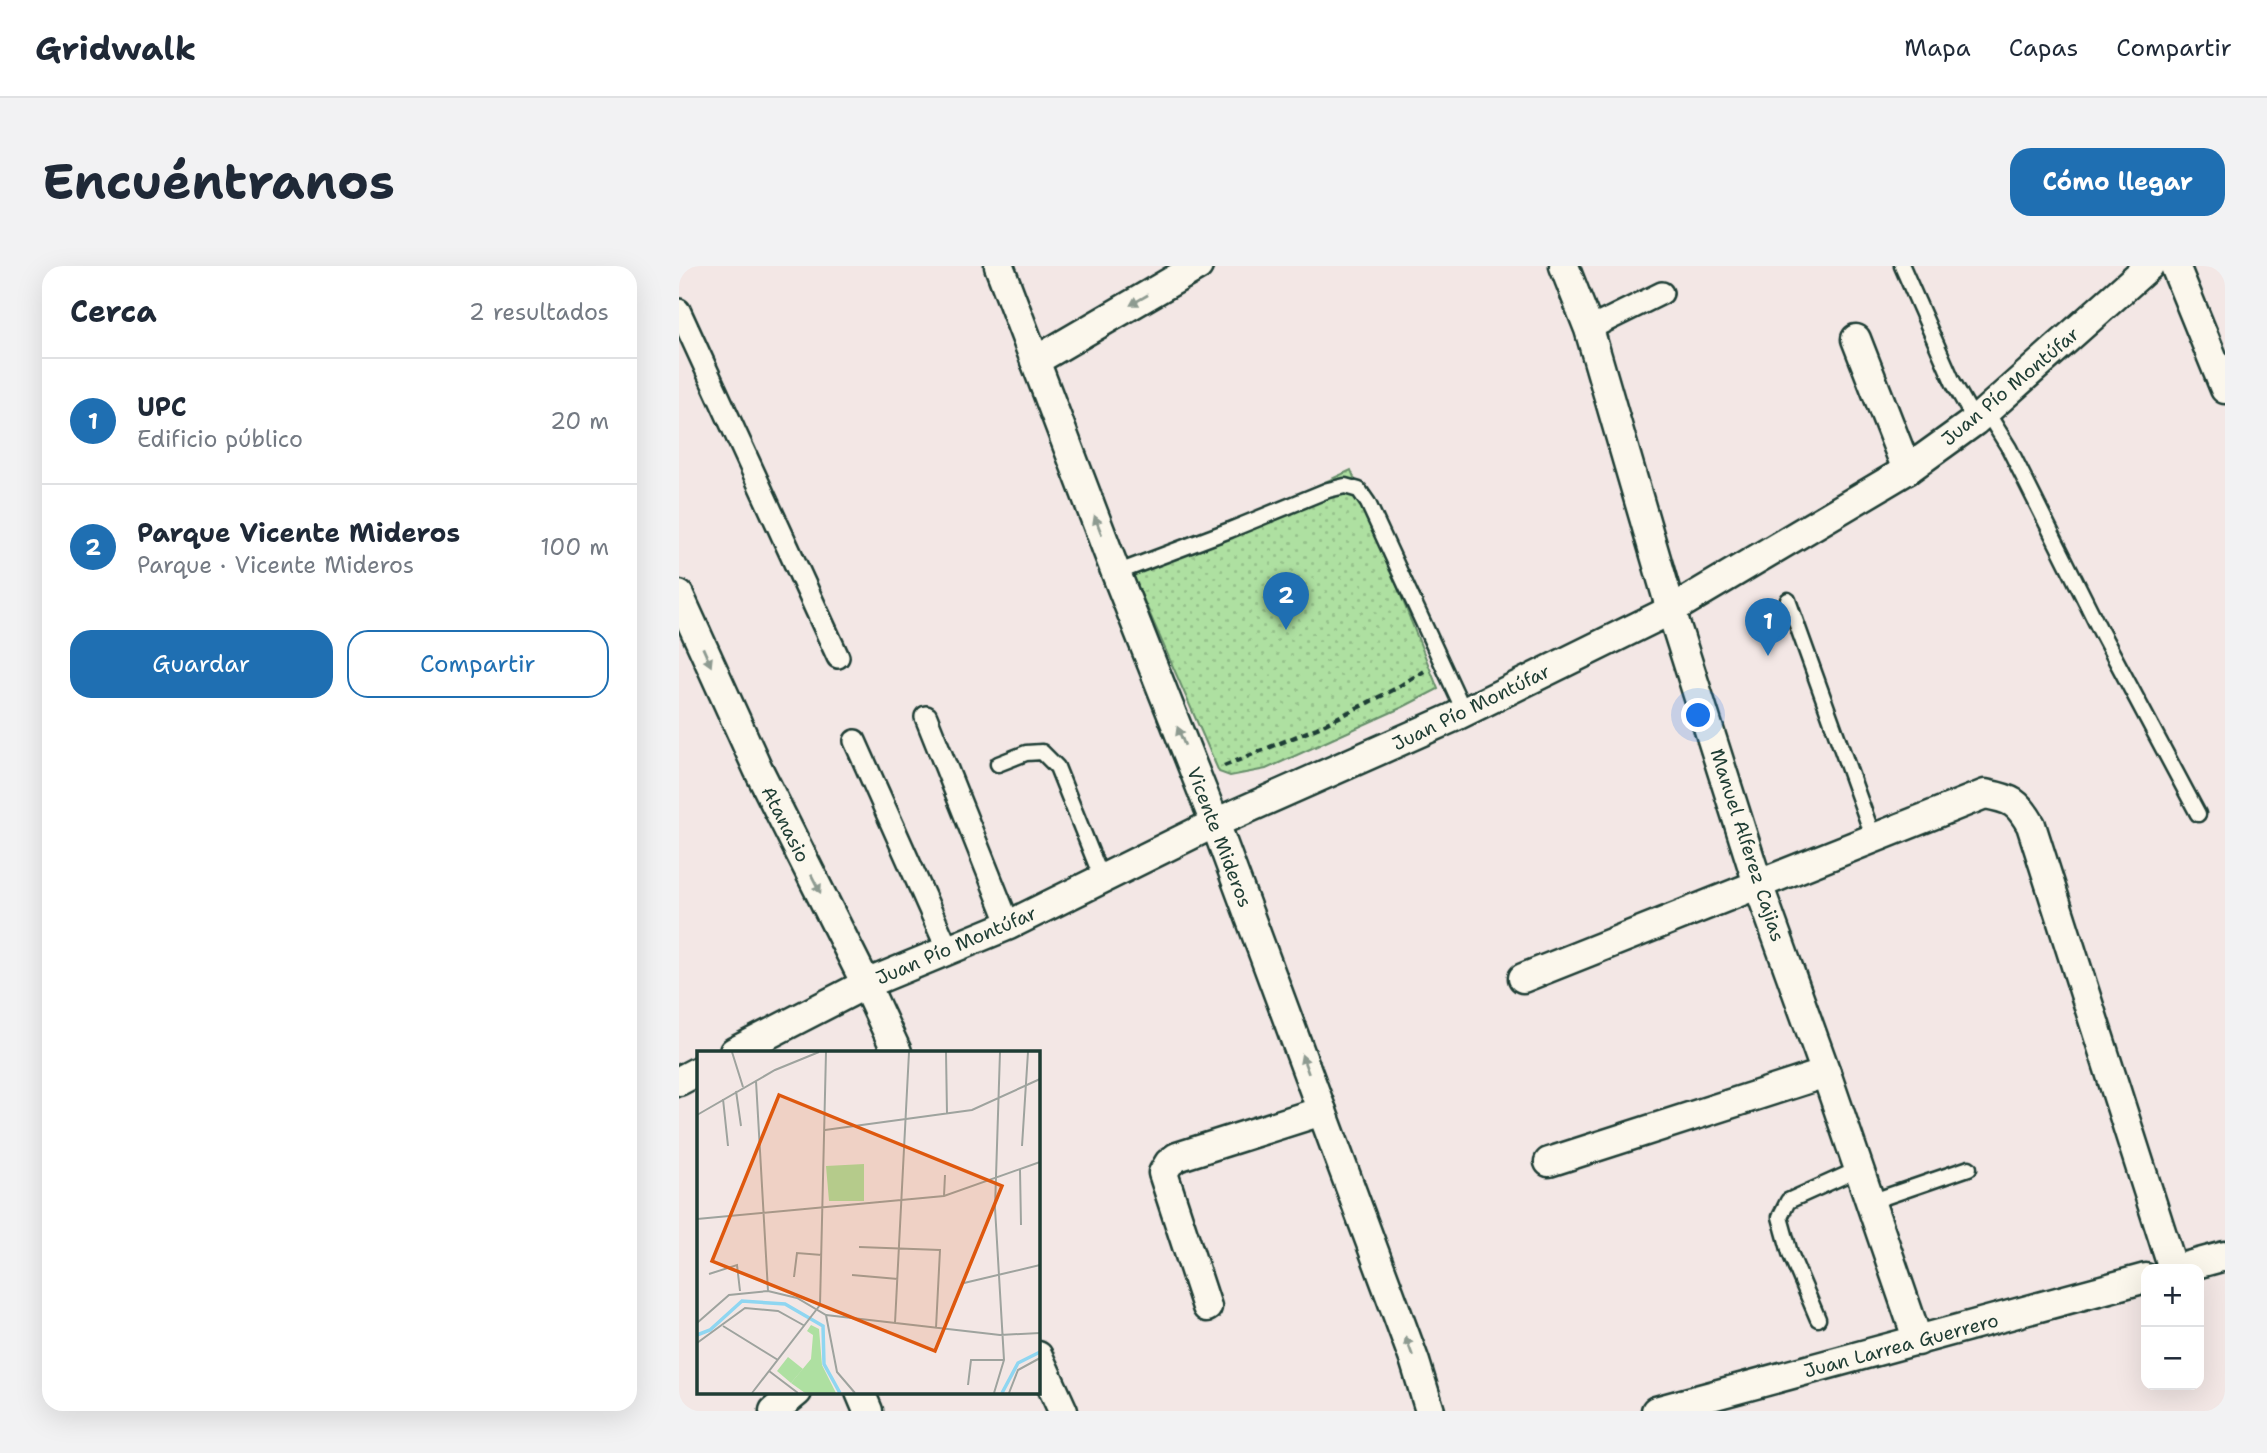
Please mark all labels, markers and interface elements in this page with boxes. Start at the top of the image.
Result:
text: Gridwalk [35,26,196,71]
text: Mapa [1904,32,1971,64]
text: Capas [2009,32,2078,64]
text: Compartir [2116,32,2232,64]
button: Cómo llegar [2010,148,2225,216]
text: Encuéntranos [42,149,395,215]
text: Cerca [70,291,157,332]
one-way arrow [1129,294,1149,306]
text: 2 resultados [469,297,609,327]
street label: Juan Pío Montúfar [1936,321,2084,451]
text: UPC [137,389,187,424]
text: 1 [88,406,98,436]
text: 20 m [550,406,609,436]
text: Edificio público [137,424,303,454]
one-way arrow [1092,514,1103,535]
text: Parque Vicente Mideros [137,515,460,550]
text: 2 [85,532,101,562]
text: 100 m [540,532,609,562]
text: Parque · Vicente Mideros [137,550,414,580]
pin: 2 [1263,572,1309,630]
pin: 1 [1745,598,1791,656]
button: Guardar [70,630,333,698]
button: Compartir [347,630,609,698]
one-way arrow [701,647,713,667]
street label: Juan Pío Montúfar [1388,658,1554,756]
your location [1681,698,1715,732]
one-way arrow [1176,726,1187,747]
street label: Manuel Alferez Cajias [1704,745,1791,945]
street label: Vicente Mideros [1181,763,1258,911]
street label: Atanasio [756,782,815,867]
one-way arrow [811,874,822,894]
street label: Juan Pío Montúfar [872,900,1040,991]
inset map [697,1051,1039,1394]
one-way arrow [1299,1053,1310,1074]
map controls [2141,1264,2204,1390]
button: + [2141,1264,2204,1327]
street label: Juan Larrea Guerrero [1801,1307,2001,1384]
button: − [2141,1327,2204,1390]
one-way arrow [1403,1336,1414,1357]

